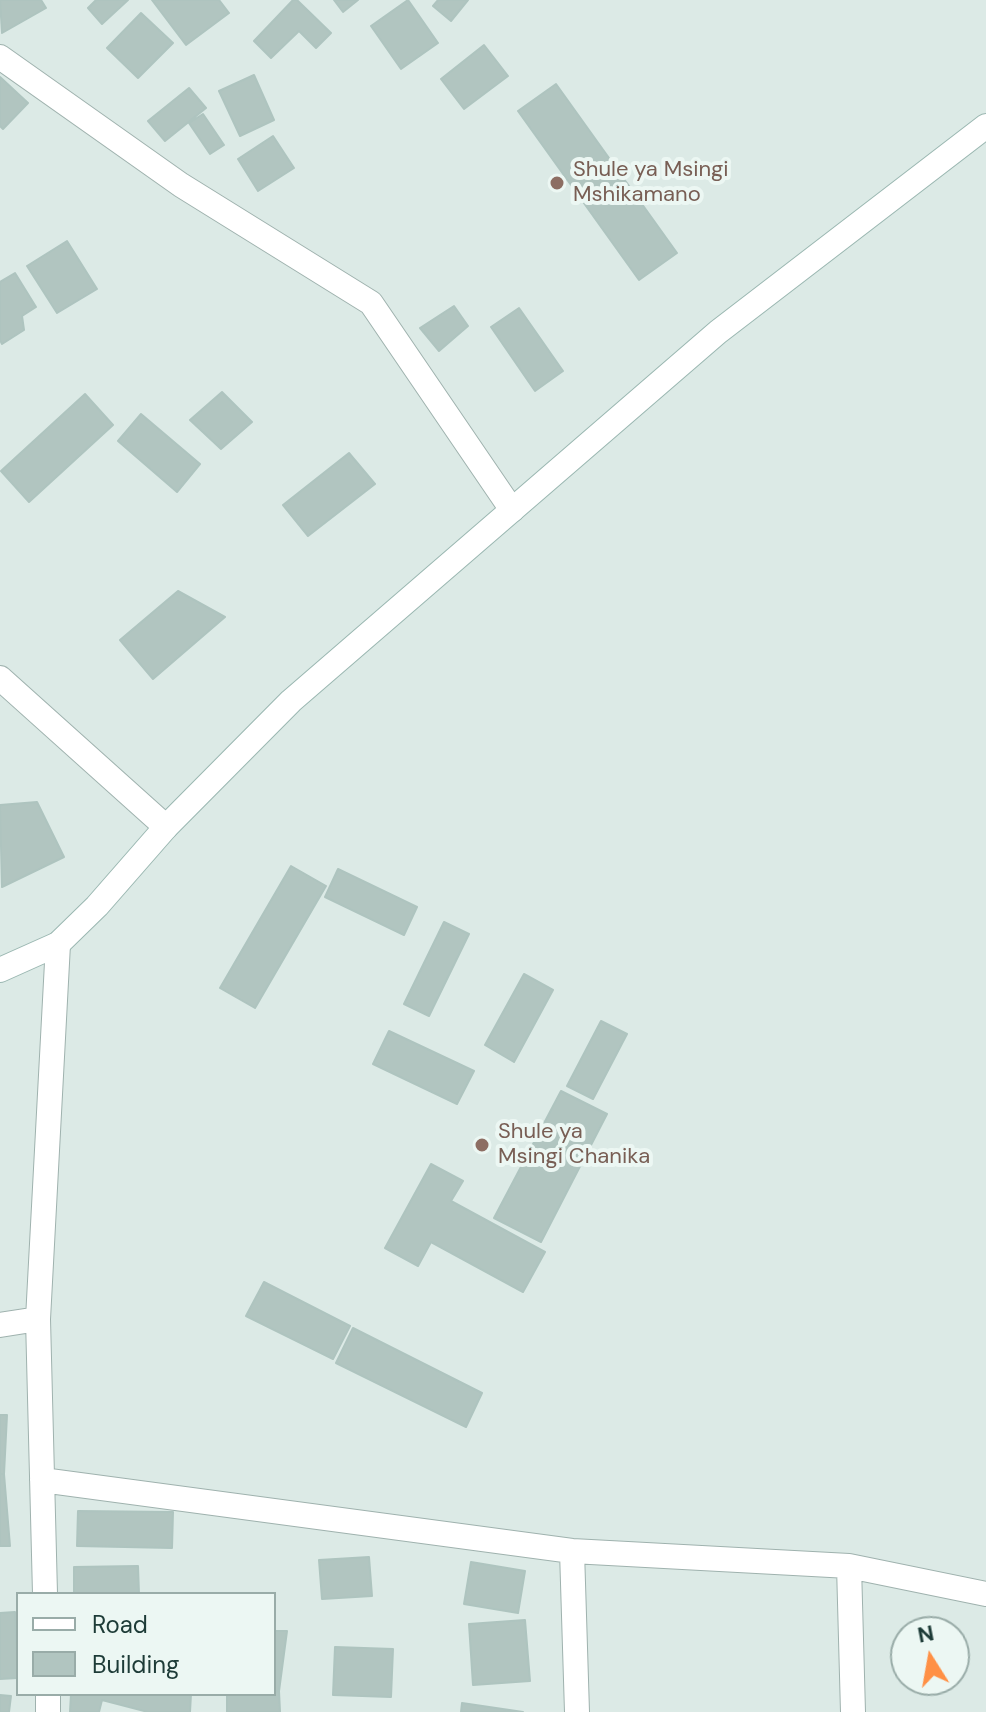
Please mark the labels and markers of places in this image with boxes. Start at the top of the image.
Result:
place label: Shule ya Msingi Mshikamano [573,157,729,208]
marker: Shule ya Msingi Mshikamano [548,174,566,192]
place label: Shule ya Msingi Chanika [498,1119,650,1170]
marker: Shule ya Msingi Chanika [473,1136,491,1154]

